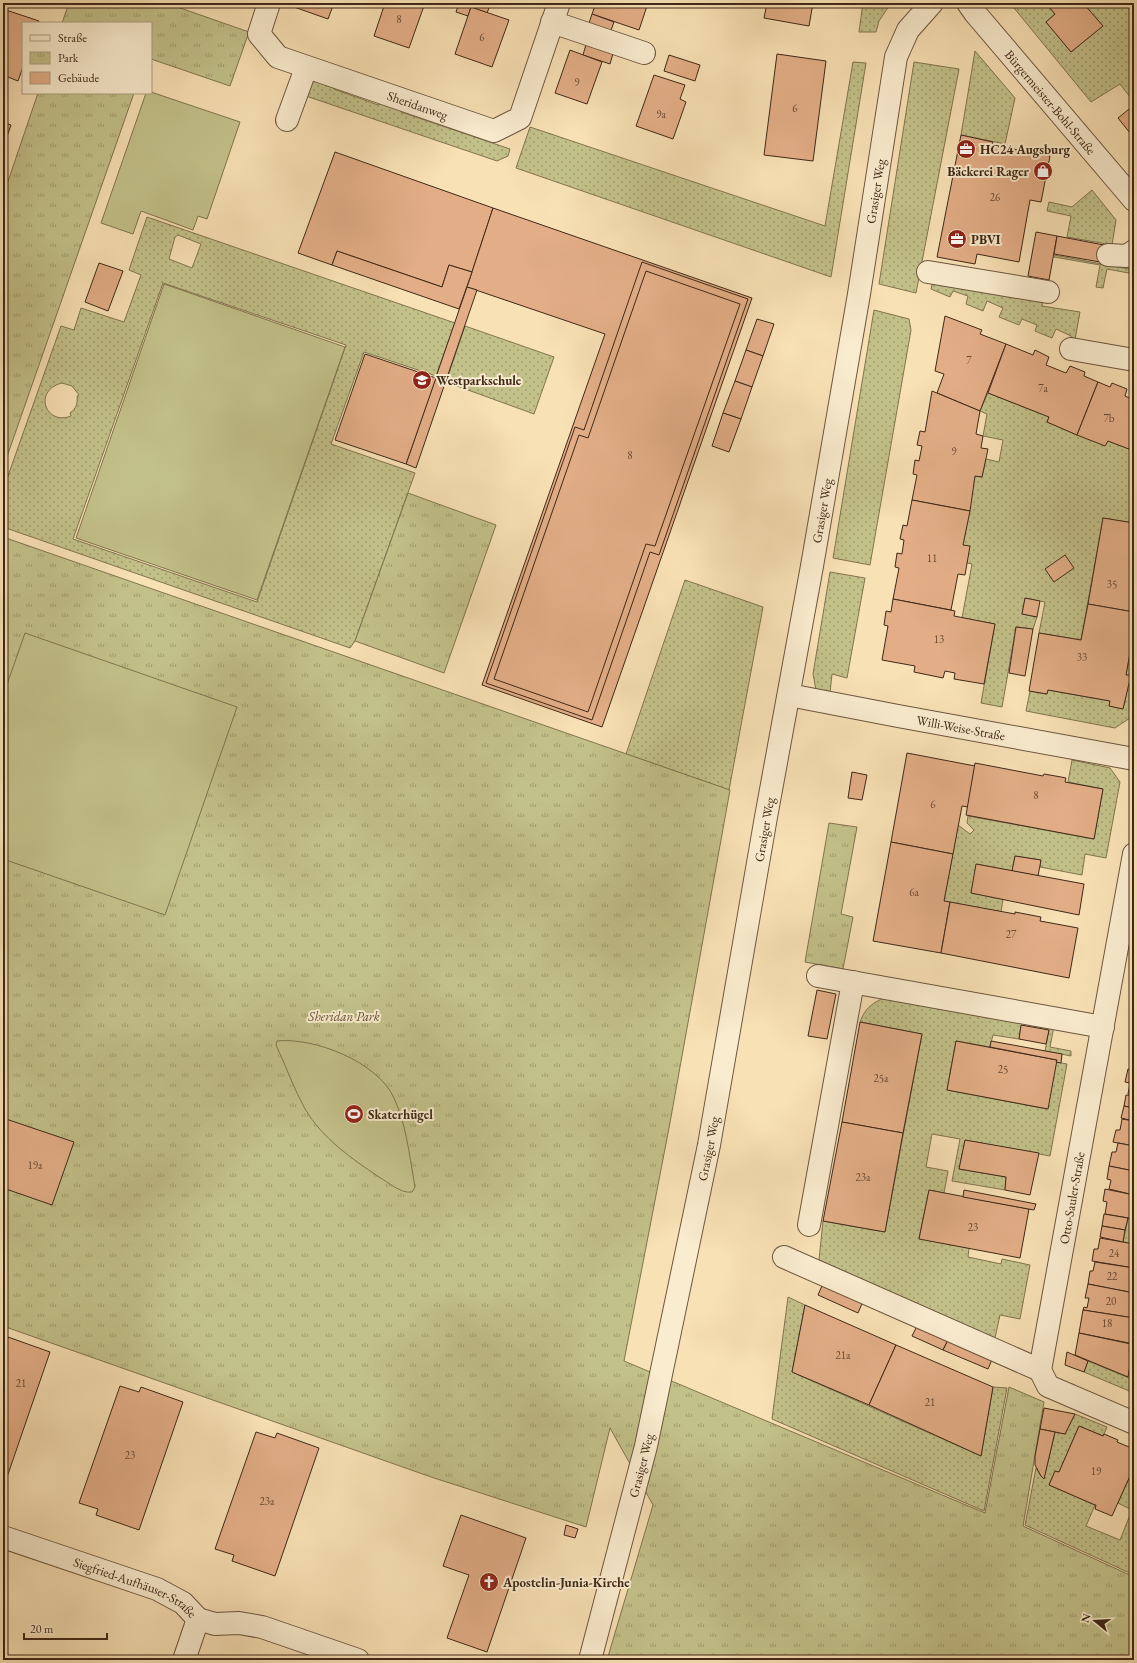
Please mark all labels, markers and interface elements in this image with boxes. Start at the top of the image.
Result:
house number: 8 [396,12,402,26]
legend [22,22,152,94]
text: Straße [58,30,87,46]
house number: 6 [479,30,485,44]
street label: Bürgermeister-Bohl-Straße [1001,46,1100,158]
text: Park [58,50,79,66]
text: Gebäude [58,70,100,86]
house number: 9 [574,75,580,89]
street label: Sheridanweg [385,87,451,123]
house number: 6 [792,101,798,115]
house number: 9a [656,107,666,121]
office icon: HC24 Augsburg [955,138,977,160]
place label: HC24 Augsburg [980,141,1071,158]
street label: Grasiger Weg [862,157,889,225]
shop icon: Bäckerei Rager [1032,160,1054,182]
place label: Bäckerei Rager [947,163,1030,180]
house number: 26 [990,190,1001,204]
office icon: PBVI [946,228,968,250]
place label: PBVI [971,231,1001,248]
house number: 7 [966,353,972,367]
school or university icon: Westparkschule [411,369,433,391]
place label: Westparkschule [436,372,522,389]
house number: 7a [1038,381,1048,395]
house number: 7b [1104,411,1115,425]
house number: 9 [951,444,957,458]
house number: 8 [627,448,633,462]
street label: Grasiger Weg [808,477,836,544]
house number: 11 [927,551,937,565]
house number: 35 [1107,577,1117,591]
house number: 13 [934,632,944,646]
house number: 33 [1077,650,1087,664]
street label: Willi-Weise-Straße [915,711,1007,744]
house number: 8 [1033,788,1039,802]
street label: Grasiger Weg [750,795,778,863]
house number: 6 [930,797,936,811]
house number: 6a [909,885,919,899]
house number: 27 [1006,927,1017,941]
park label: Sheridan Park [307,1008,380,1025]
house number: 25 [998,1062,1008,1076]
house number: 25a [874,1071,889,1085]
sports icon: Skaterhügel [343,1103,365,1125]
place label: Skaterhügel [368,1106,433,1123]
street label: Grasiger Weg [693,1115,722,1182]
street label: Otto-Sauler-Straße [1056,1150,1088,1246]
house number: 19a [28,1158,43,1172]
house number: 23a [856,1170,871,1184]
house number: 23 [968,1220,978,1234]
house number: 24 [1109,1246,1120,1260]
house number: 22 [1107,1269,1118,1283]
house number: 20 [1106,1294,1116,1308]
house number: 18 [1102,1316,1112,1330]
house number: 21a [836,1348,851,1362]
house number: 21 [16,1376,26,1390]
house number: 21 [925,1395,935,1409]
street label: Grasiger Weg [624,1432,657,1499]
house number: 23 [125,1448,135,1462]
house number: 19 [1091,1464,1102,1478]
house number: 23a [260,1494,275,1508]
street label: Siegfried-Aufhäuser-Straße [71,1553,201,1621]
church icon: Apostelin-Junia-Kirche [478,1571,500,1593]
place label: Apostelin-Junia-Kirche [502,1574,630,1591]
north arrow [1075,1601,1115,1641]
text: N [1077,1611,1094,1624]
scale bar [24,1615,107,1641]
text: 20 m [30,1621,54,1637]

